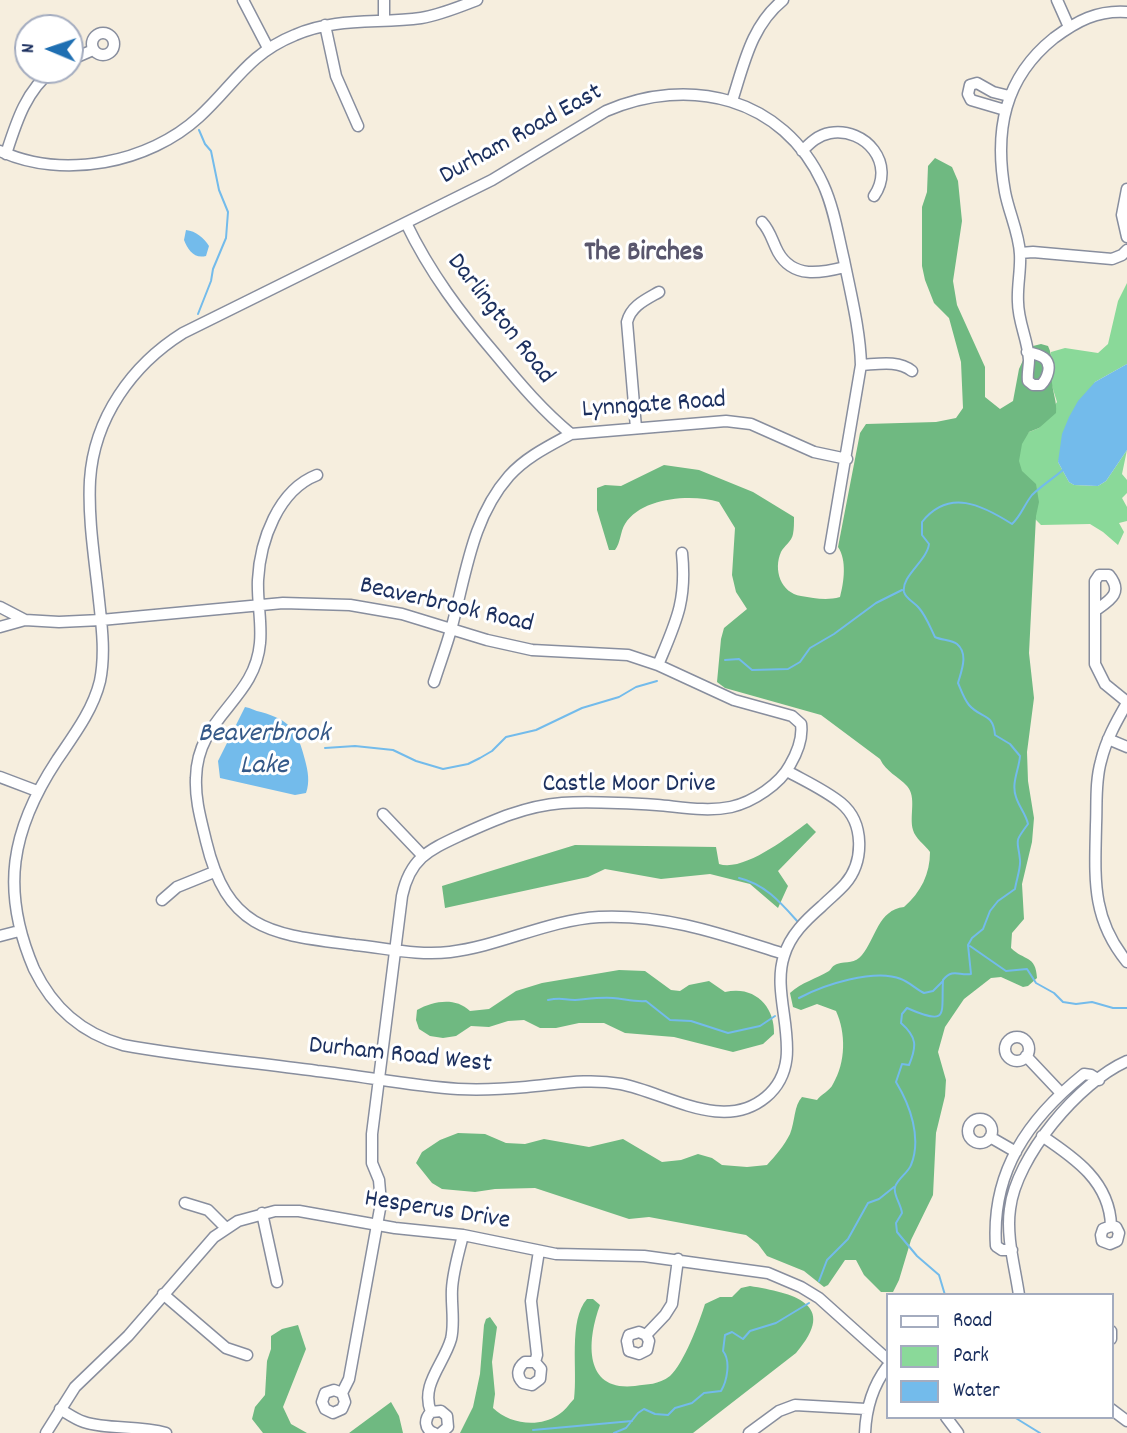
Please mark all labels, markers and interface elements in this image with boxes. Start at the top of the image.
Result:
north arrow [14,14,84,84]
text: N [16,43,43,53]
street label: Durham Road East [435,78,609,194]
district label: The Birches [584,238,704,272]
street label: Darlington Road [438,248,560,392]
street label: Lynngate Road [581,386,727,428]
street label: Beaverbrook Road [356,572,536,642]
water label: Beaverbrook Lake [198,719,330,785]
street label: Castle Moor Drive [542,770,716,802]
street label: Durham Road West [307,1032,493,1082]
street label: Hesperus Drive [362,1185,512,1239]
legend [886,1293,1113,1419]
text: Road [953,1307,992,1337]
text: Park [953,1342,989,1372]
text: Water [953,1377,1000,1407]

